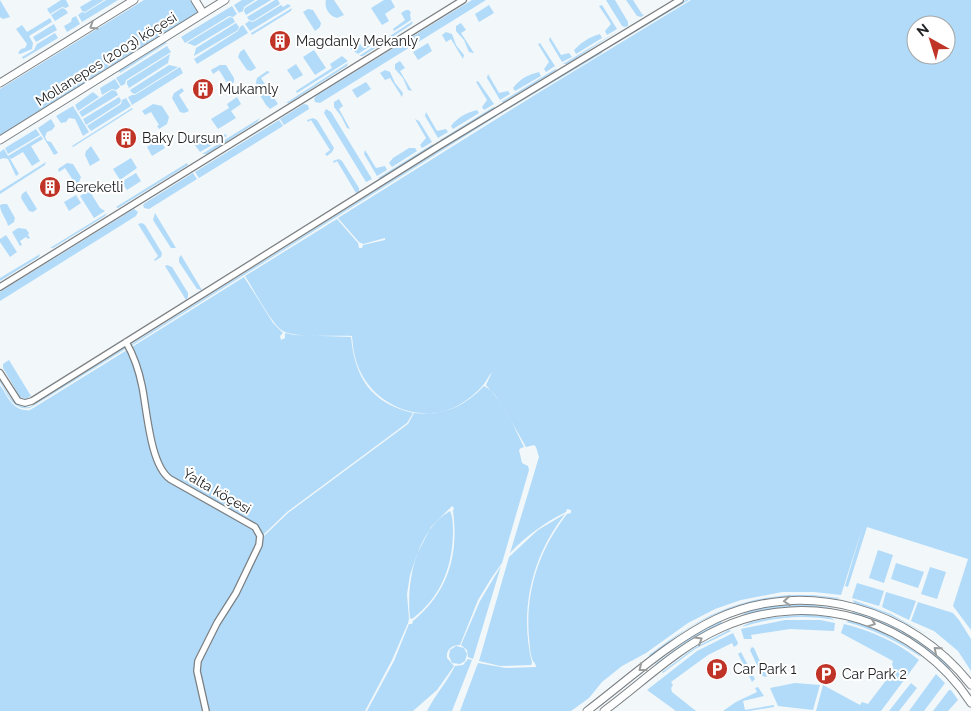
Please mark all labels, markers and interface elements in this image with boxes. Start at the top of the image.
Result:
street label: Mollanepes (2003) köçesi [33,9,179,109]
north arrow [906,15,956,65]
one-way arrow [89,19,98,29]
text: N [914,20,932,39]
building icon: Magdanly Mekanly [268,29,292,53]
place label: Magdanly Mekanly [296,33,418,49]
building icon: Mukamly [191,77,215,101]
place label: Mukamly [219,81,279,97]
building icon: Baky Dursun [114,126,138,150]
place label: Baky Dursun [142,130,224,146]
building icon: Bereketli [38,175,62,199]
place label: Bereketli [66,179,123,195]
street label: Ýalta köçesi [180,464,254,517]
one-way arrow [783,596,791,607]
one-way arrow [867,617,876,627]
one-way arrow [693,636,702,646]
one-way arrow [934,647,943,656]
parking icon: Car Park 1 [705,657,729,681]
place label: Car Park 1 [733,661,797,677]
parking icon: Car Park 2 [814,662,838,686]
one-way arrow [639,663,648,671]
place label: Car Park 2 [842,666,907,682]

